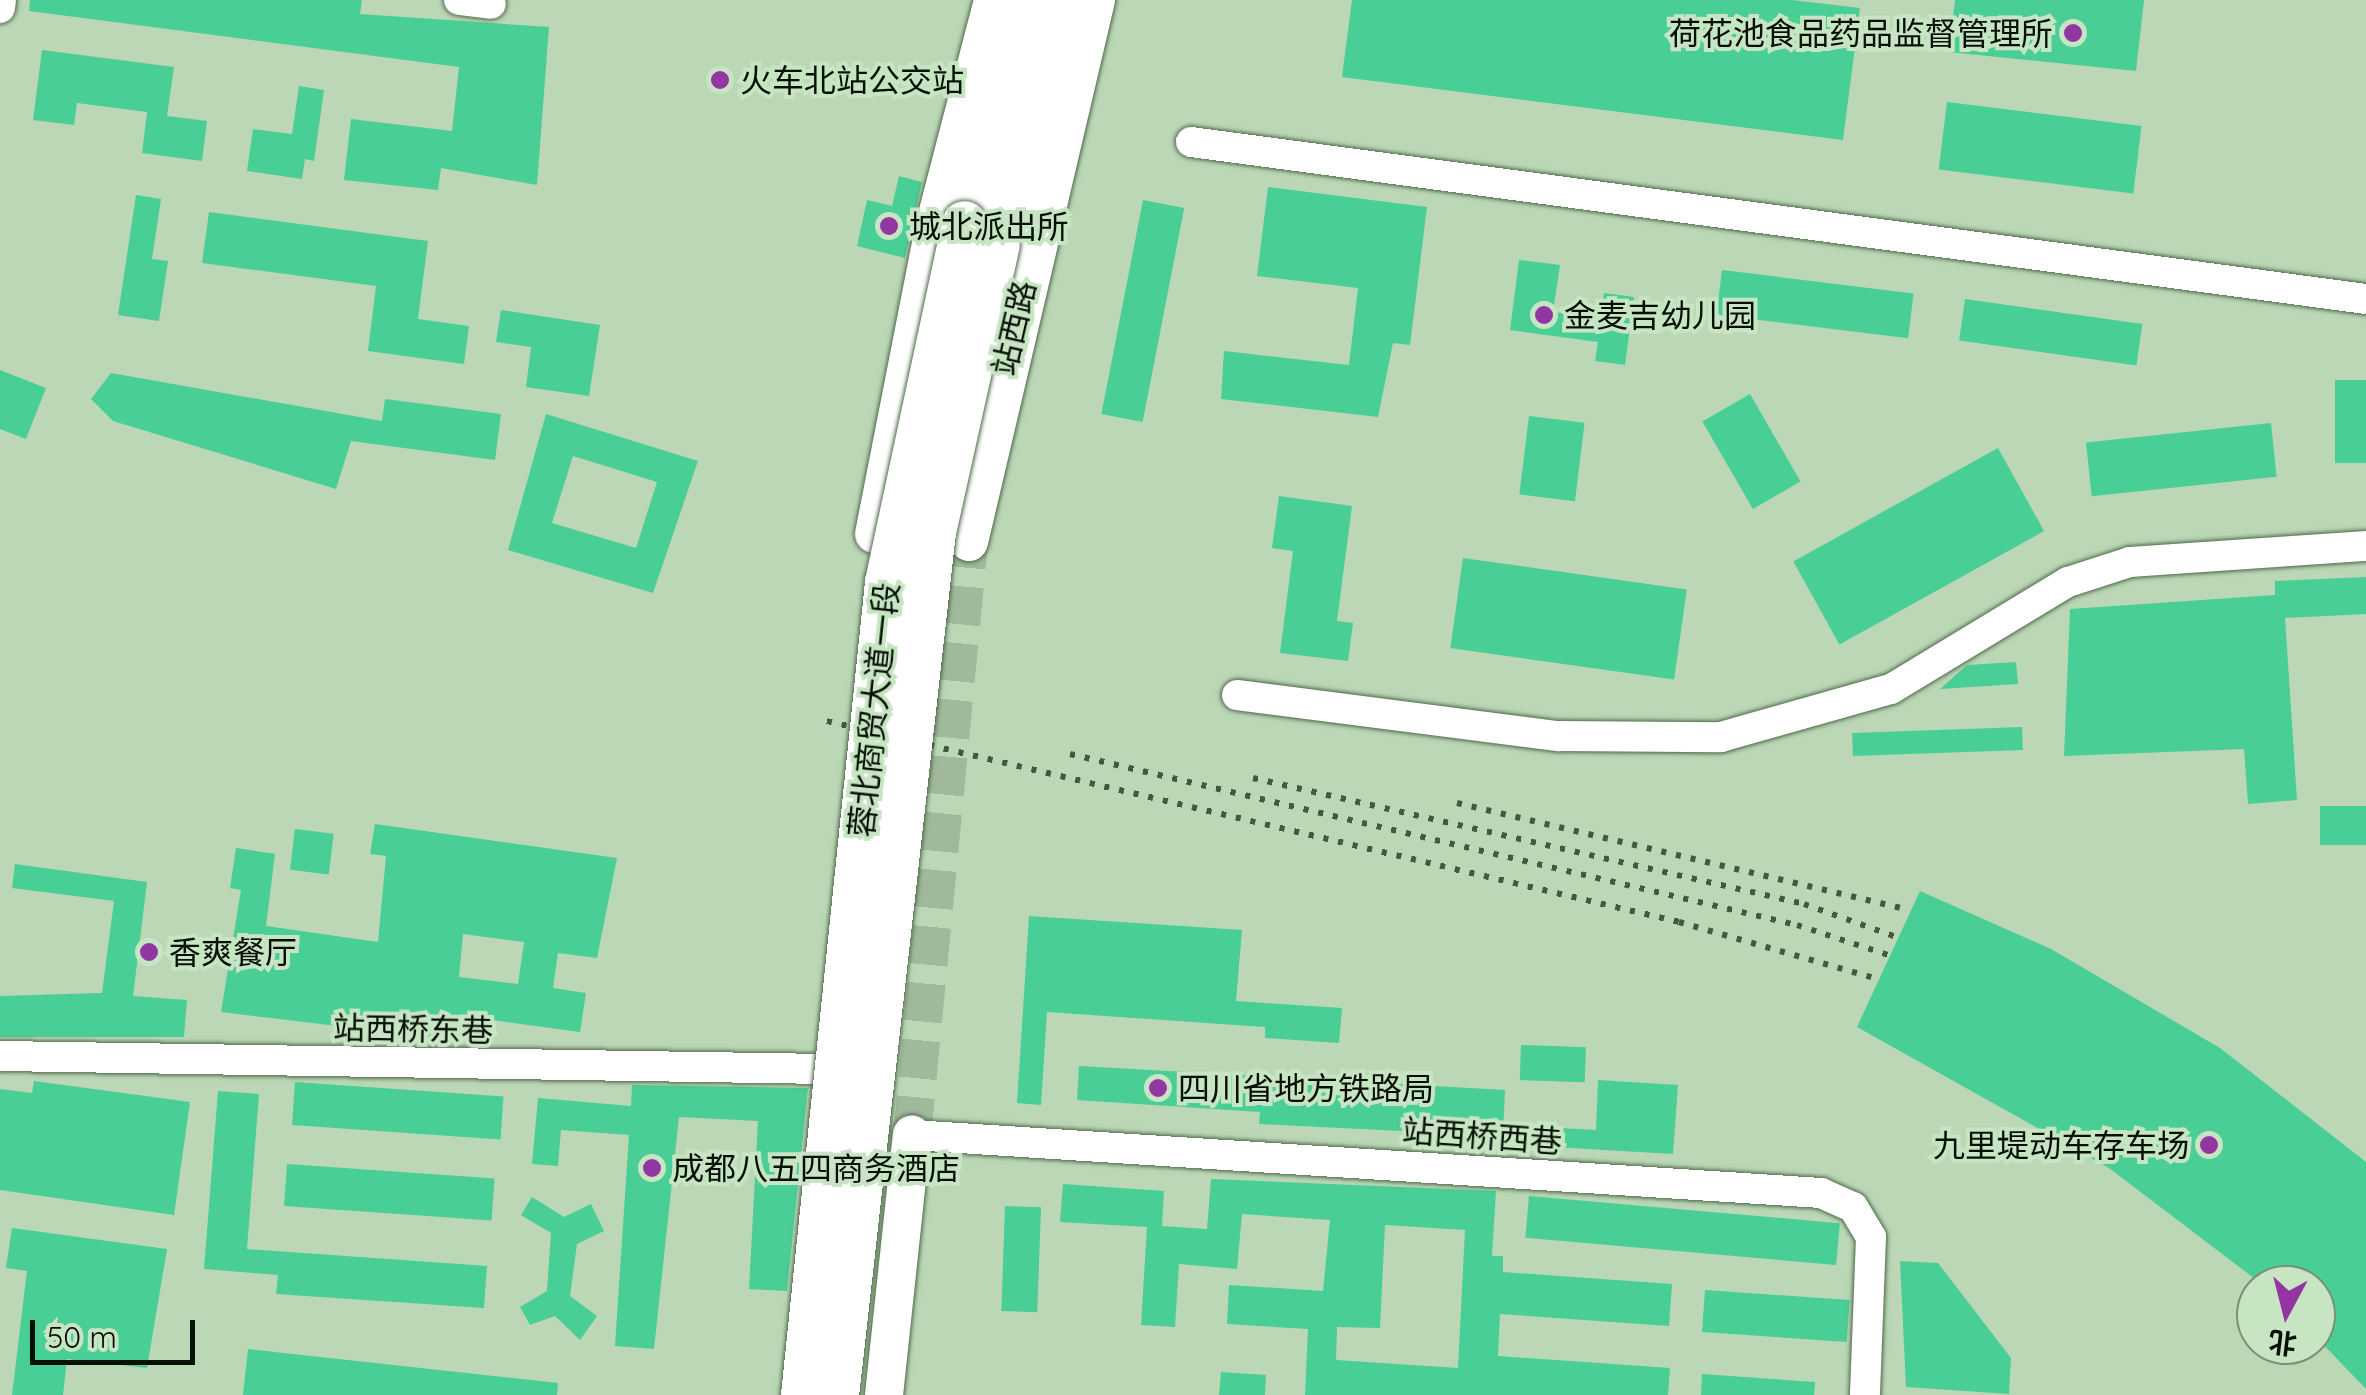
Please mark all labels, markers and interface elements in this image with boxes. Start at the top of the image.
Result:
place label: 荷花池食品药品监督管理所 [1669,14,2053,52]
marker: 荷花池食品药品监督管理所 [2062,22,2084,44]
place label: 火车北站公交站 [740,61,964,99]
marker: 火车北站公交站 [709,69,731,91]
place label: 城北派出所 [909,207,1069,245]
marker: 城北派出所 [878,215,900,237]
street label: 站西路 [984,277,1044,379]
place label: 金麦吉幼儿园 [1564,296,1756,334]
marker: 金麦吉幼儿园 [1533,304,1555,326]
street label: 蓉北商贸大道一段 [842,581,906,839]
place label: 香爽餐厅 [169,933,297,971]
marker: 香爽餐厅 [138,941,160,963]
street label: 站西桥东巷 [333,1008,493,1050]
place label: 四川省地方铁路局 [1178,1069,1434,1107]
marker: 四川省地方铁路局 [1147,1077,1169,1099]
street label: 站西桥西巷 [1401,1111,1563,1161]
place label: 九里堤动车存车场 [1933,1126,2189,1164]
marker: 九里堤动车存车场 [2198,1134,2220,1156]
place label: 成都八五四商务酒店 [672,1149,960,1187]
marker: 成都八五四商务酒店 [641,1157,663,1179]
north arrow [2236,1265,2336,1365]
scale bar [35,1300,200,1362]
text: 50 m [47,1318,117,1356]
text: 北 [2266,1324,2299,1362]

